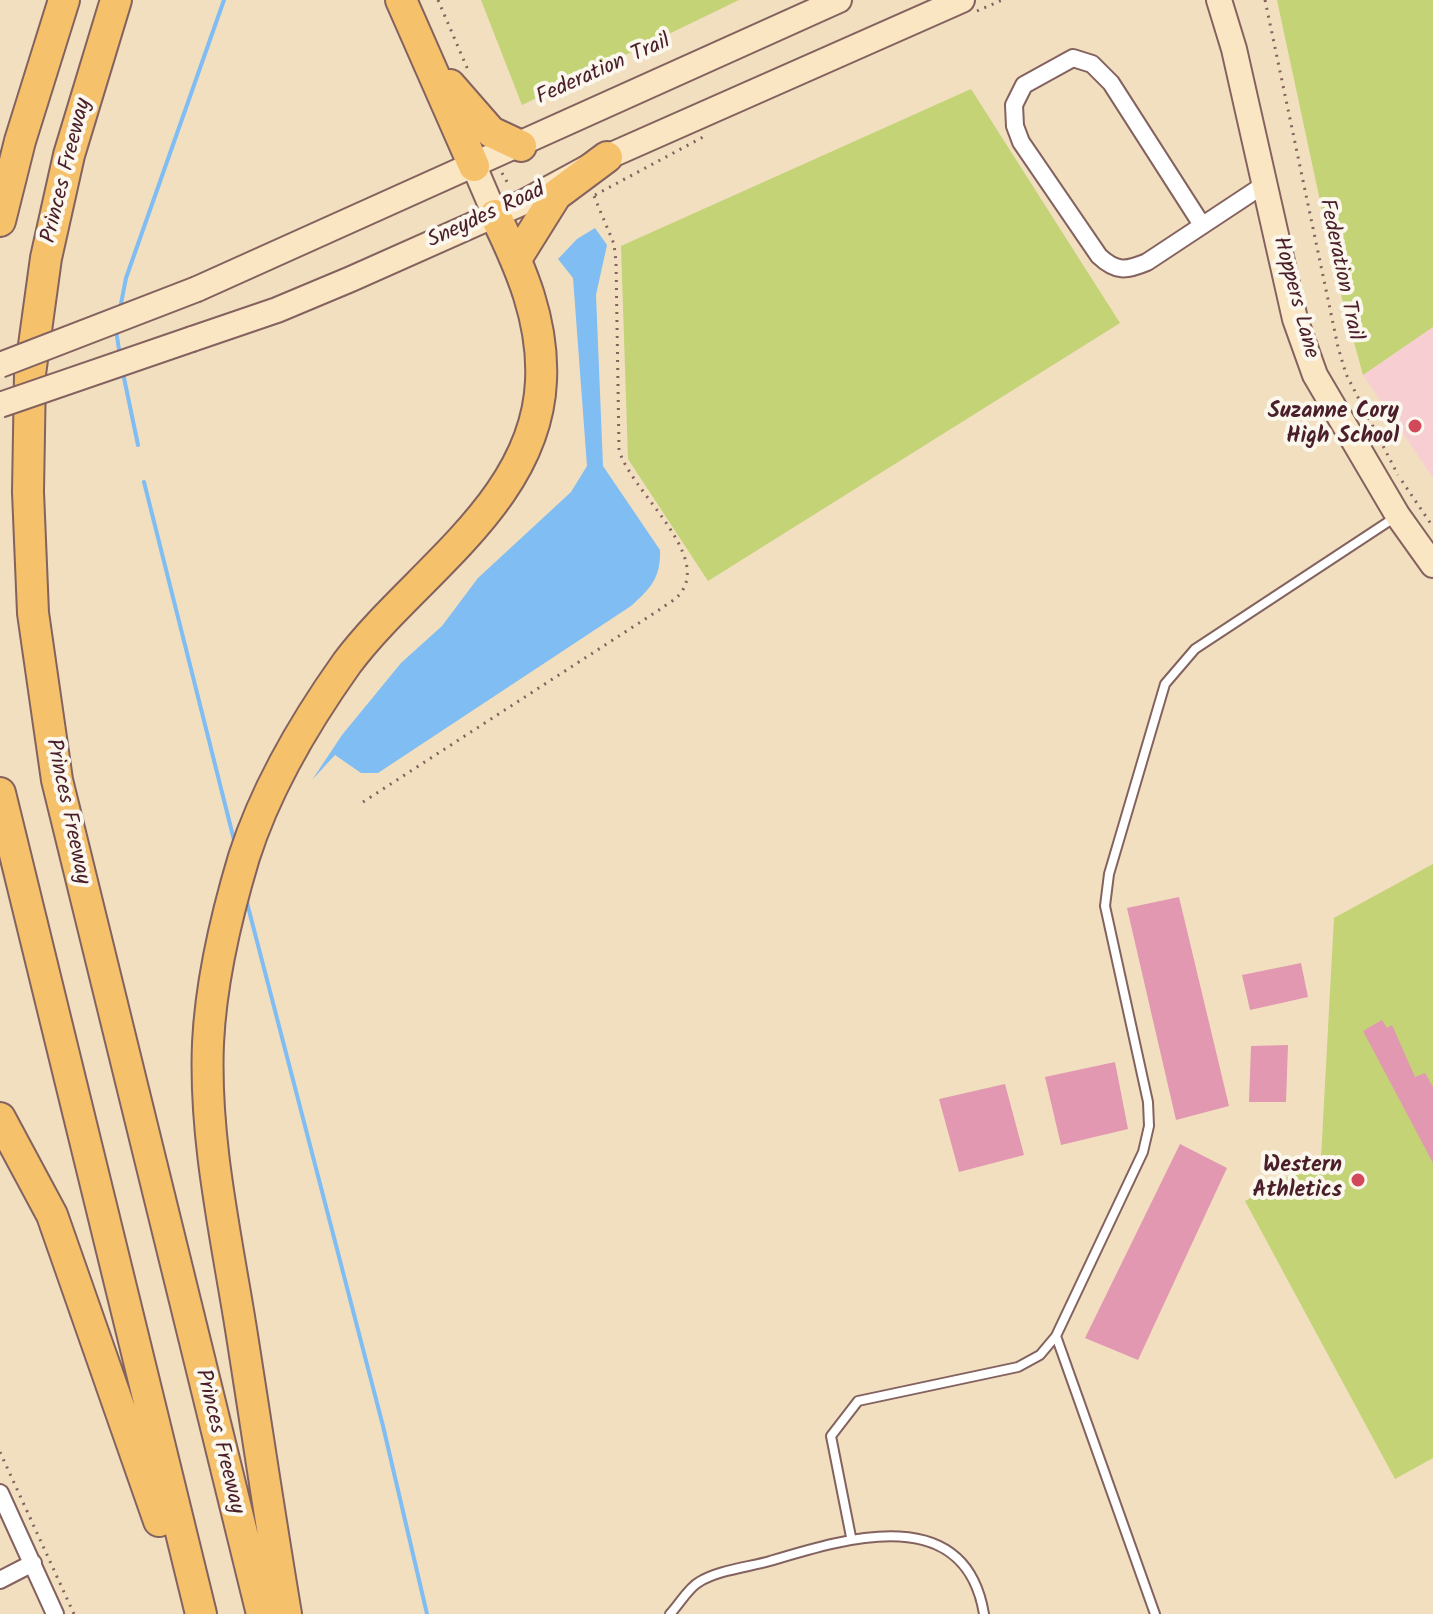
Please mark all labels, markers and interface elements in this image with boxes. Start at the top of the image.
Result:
street label: Federation Trail [533,30,675,112]
street label: Princes Freeway [37,96,99,246]
street label: Sneydes Road [424,178,550,256]
street label: Federation Trail [1311,197,1367,343]
street label: Hoppers Lane [1265,234,1323,362]
place label: Suzanne Cory High School [1268,400,1399,452]
marker: Suzanne Cory High School [1406,417,1424,435]
street label: Princes Freeway [38,737,94,887]
place label: Western Athletics [1253,1154,1342,1206]
marker: Western Athletics [1349,1171,1367,1189]
street label: Princes Freeway [187,1367,249,1517]

